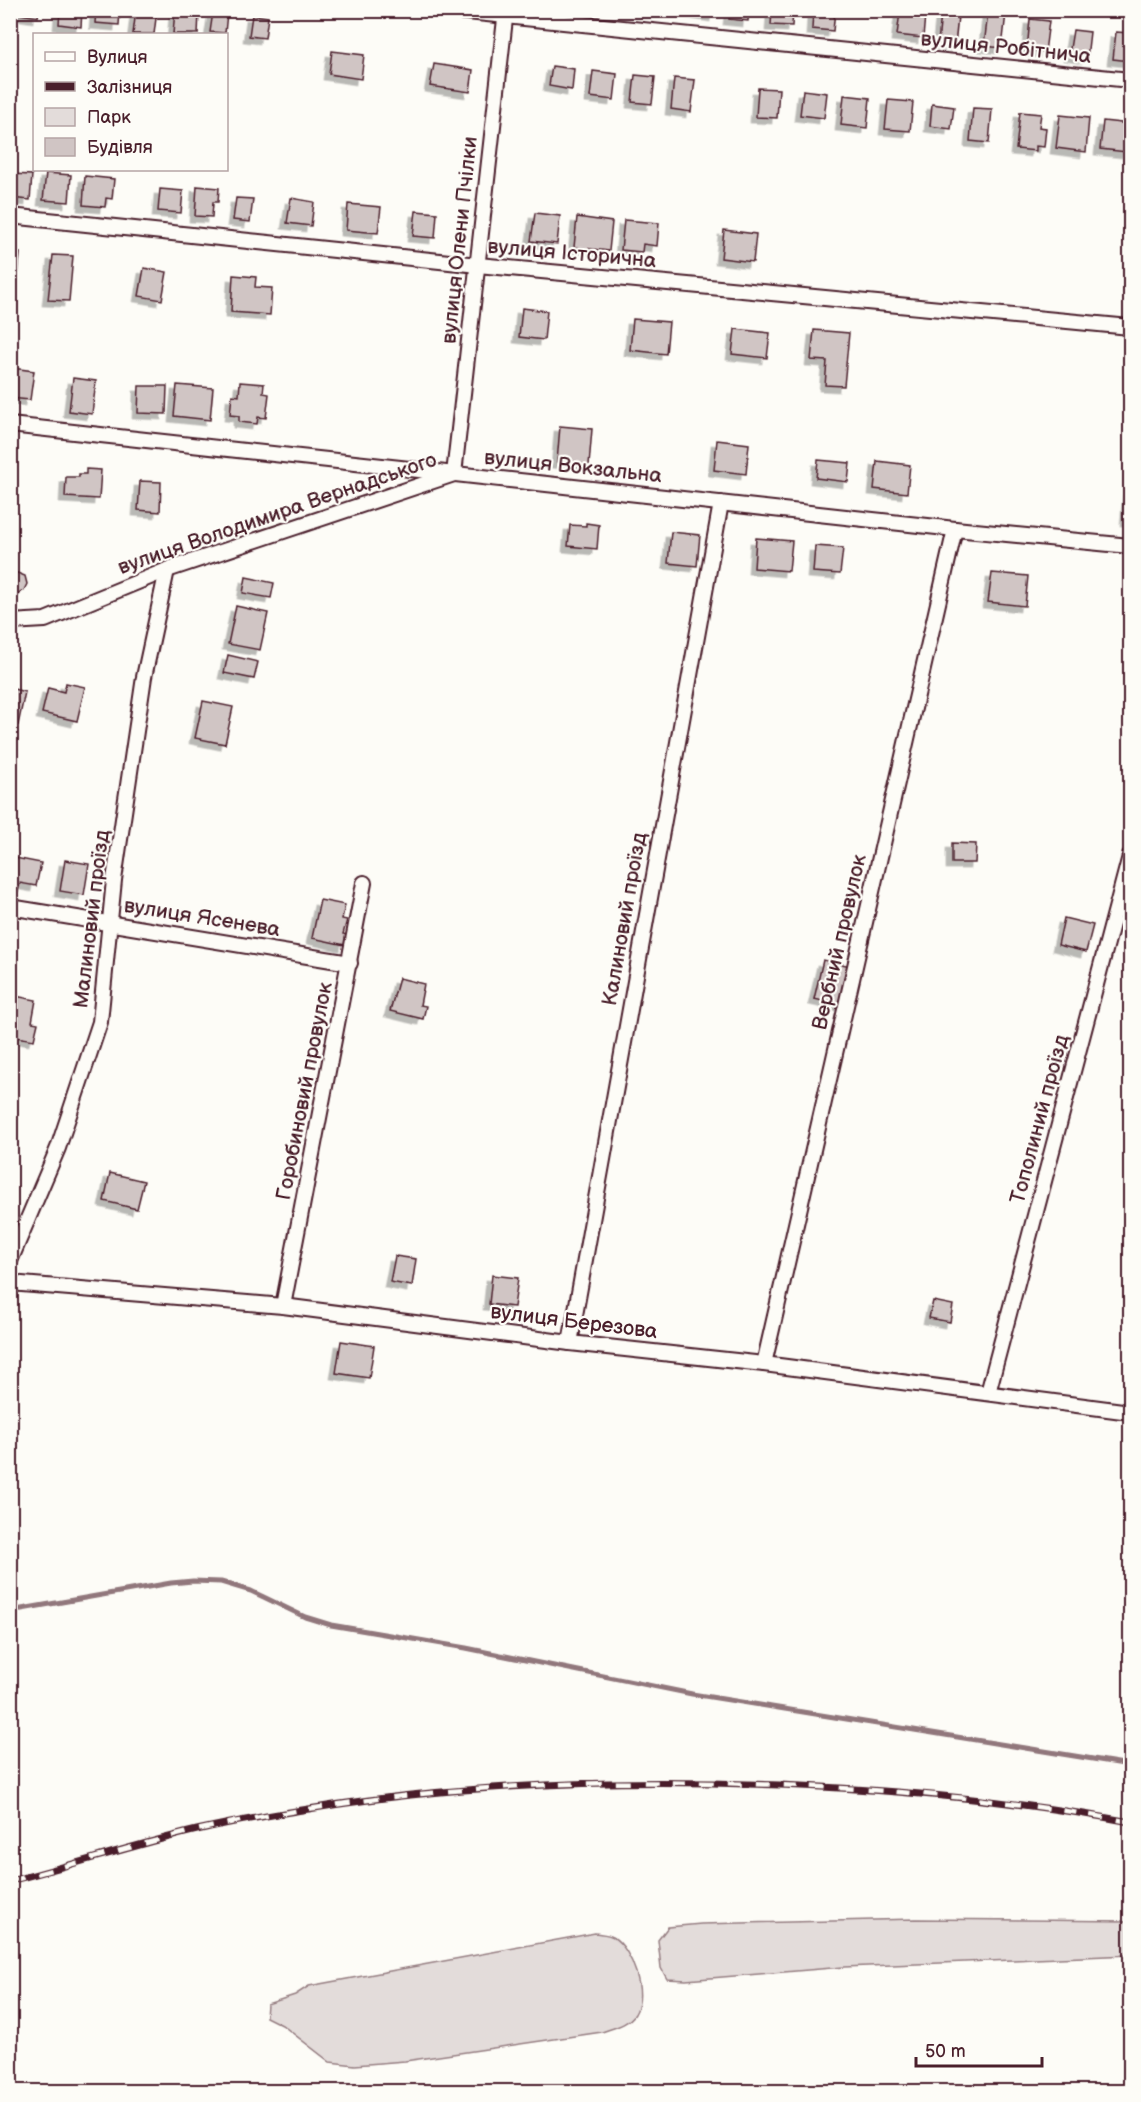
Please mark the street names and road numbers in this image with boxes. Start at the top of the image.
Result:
street label: вулиця Робітнича [919,26,1093,69]
street label: вулиця Олени Пчілки [436,135,483,345]
street label: вулиця Історична [487,234,658,273]
street label: вулиця Вокзальна [483,445,664,488]
street label: вулиця Володимира Вернадського [115,447,440,580]
street label: Малиновий проїзд [68,828,115,1010]
street label: Калиновий проїзд [597,830,652,1008]
street label: Вербний провулок [807,852,872,1032]
street label: вулиця Ясенева [122,893,282,942]
street label: Горобиновий провулок [271,980,338,1202]
street label: Тополиний проїзд [1005,1032,1074,1206]
street label: вулиця Березова [489,1299,660,1344]

